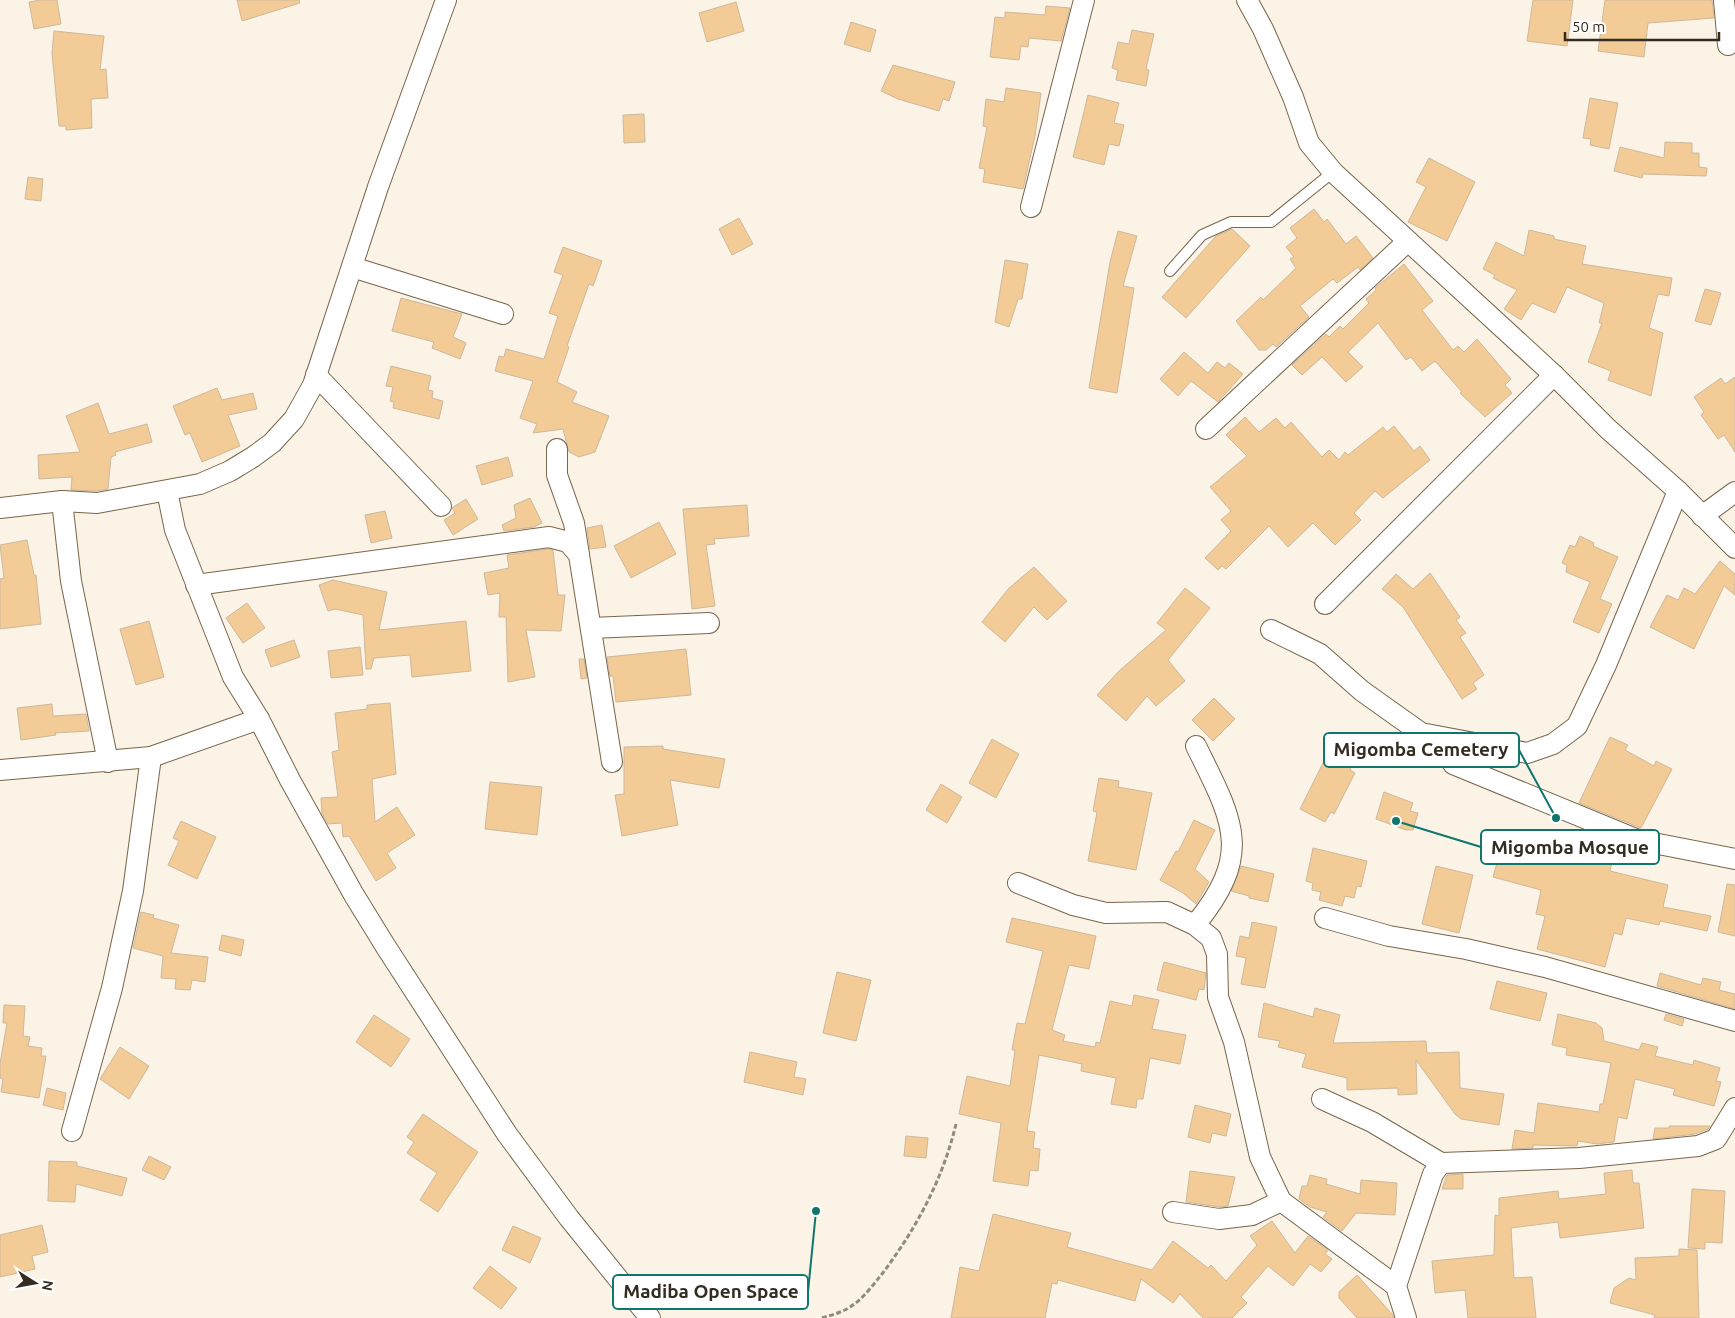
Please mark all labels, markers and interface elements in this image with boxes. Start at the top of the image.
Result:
scale bar [1565,10,1719,42]
text: 50 m [1572,18,1605,35]
callout: Migomba Cemetery [1324,733,1519,767]
text: Migomba Cemetery [1334,738,1508,760]
callout: Migomba Mosque [1481,830,1659,864]
text: Migomba Mosque [1491,836,1649,858]
north arrow [10,1258,60,1308]
callout: Madiba Open Space [613,1275,808,1309]
text: N [39,1279,57,1292]
text: Madiba Open Space [623,1280,799,1302]

